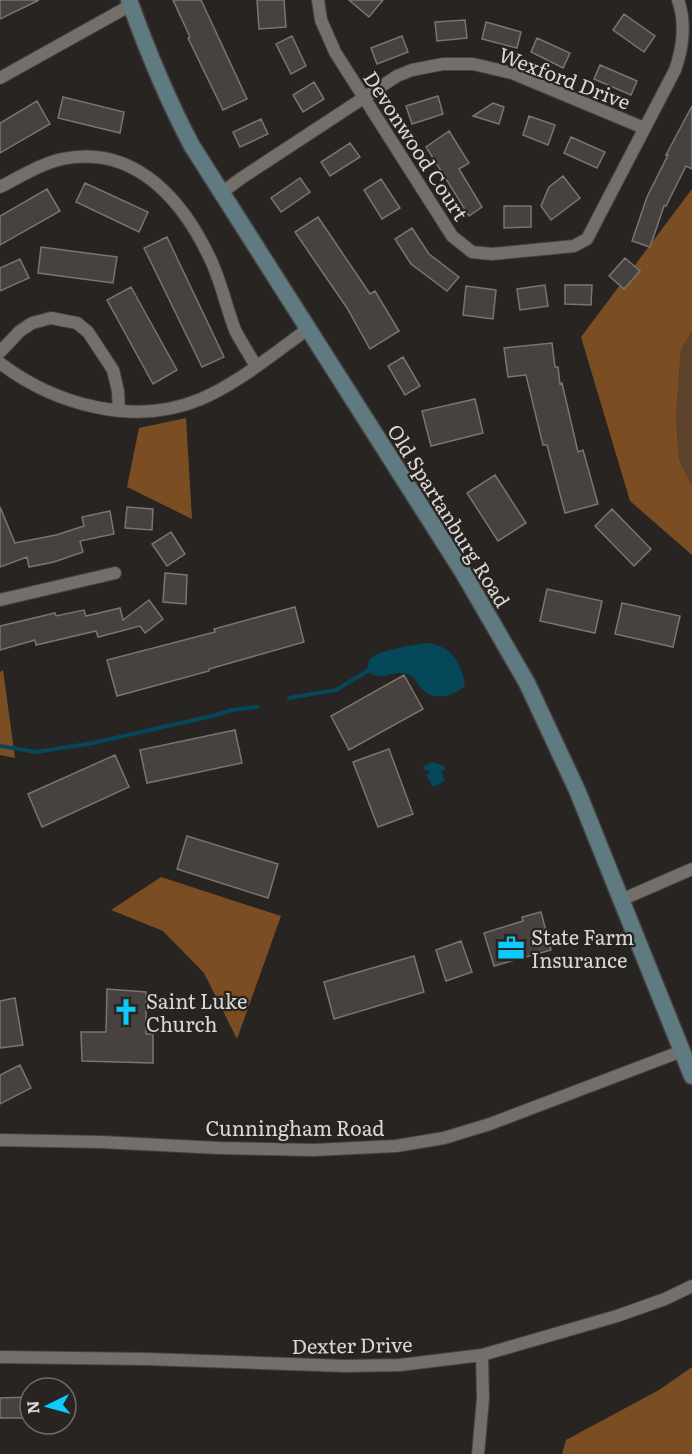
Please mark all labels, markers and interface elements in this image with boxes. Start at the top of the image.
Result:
street label: Wexford Drive [495,38,635,116]
street label: Devonwood Court [357,64,477,226]
street label: Old Spartanburg Road [381,418,519,612]
place label: State Farm Insurance [531,921,634,974]
office icon: State Farm Insurance [496,933,526,963]
place label: Saint Luke Church [146,985,247,1038]
church icon: Saint Luke Church [111,997,141,1027]
street label: Cunningham Road [205,1112,385,1142]
street label: Dexter Drive [291,1328,413,1360]
north arrow [18,1376,78,1436]
text: N [20,1400,45,1415]

